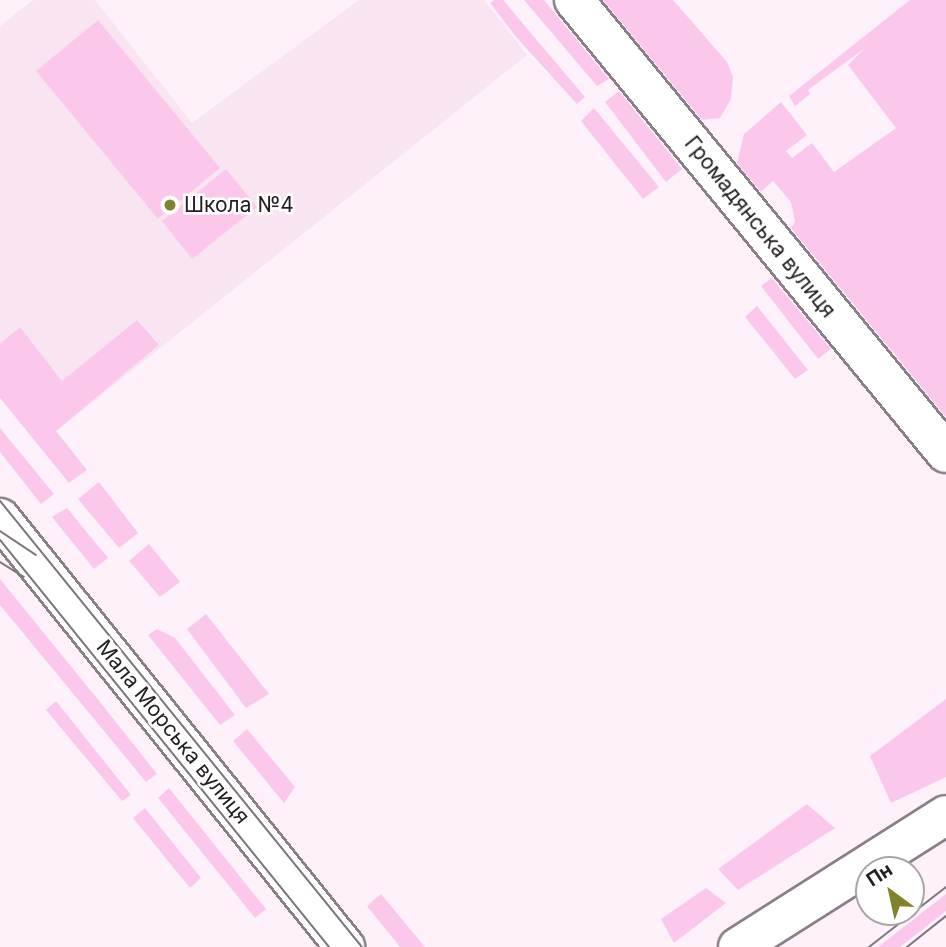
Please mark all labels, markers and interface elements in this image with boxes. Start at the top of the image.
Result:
street label: Громадянська вулиця [679,131,841,323]
place label: Школа №4 [184,192,294,218]
marker: Школа №4 [162,197,178,213]
street label: Мала Морська вулиця [91,635,255,829]
north arrow [855,856,925,926]
text: Пн [862,858,897,891]

